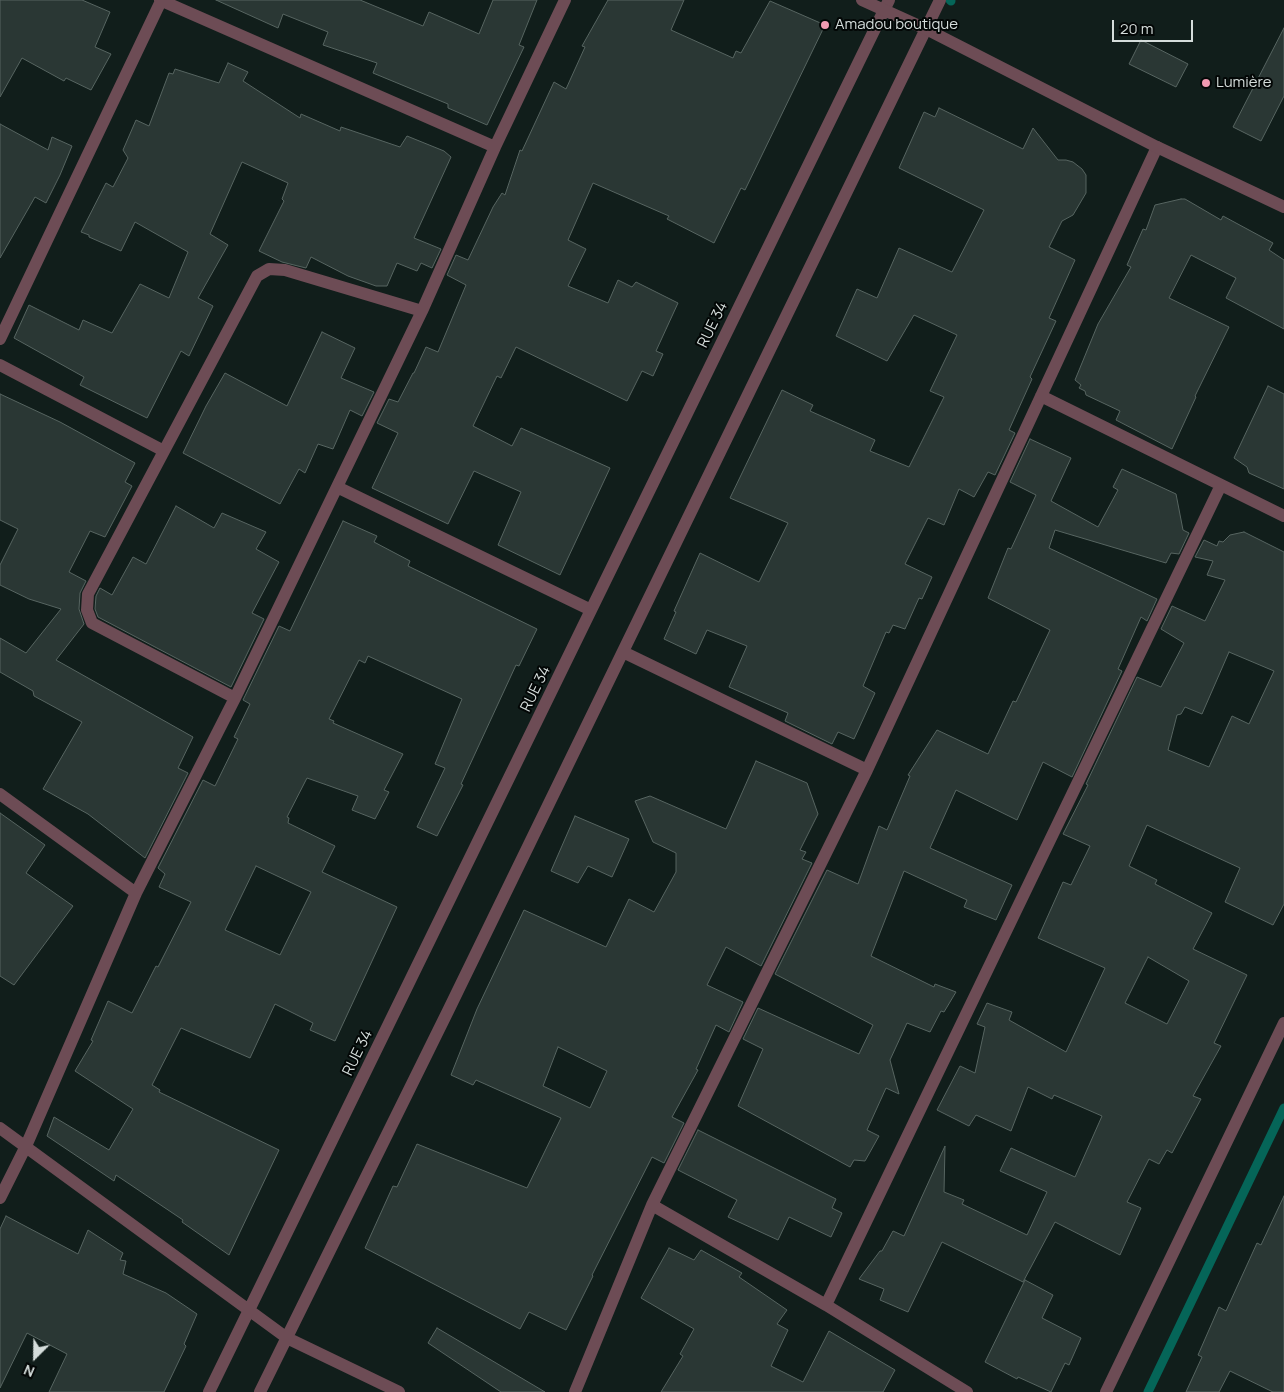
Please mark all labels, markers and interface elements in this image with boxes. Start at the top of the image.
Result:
scale bar [1114,10,1195,42]
place label: Amadou boutique [835,16,958,34]
text: 20 m [1120,18,1153,39]
marker: Amadou boutique [819,19,831,31]
place label: Lumière [1216,74,1272,92]
marker: Lumière [1200,77,1212,89]
street label: RUE 34 [694,299,732,351]
street label: RUE 34 [517,663,555,715]
street label: RUE 34 [339,1027,377,1079]
north arrow [10,1332,60,1382]
text: N [21,1361,37,1382]

